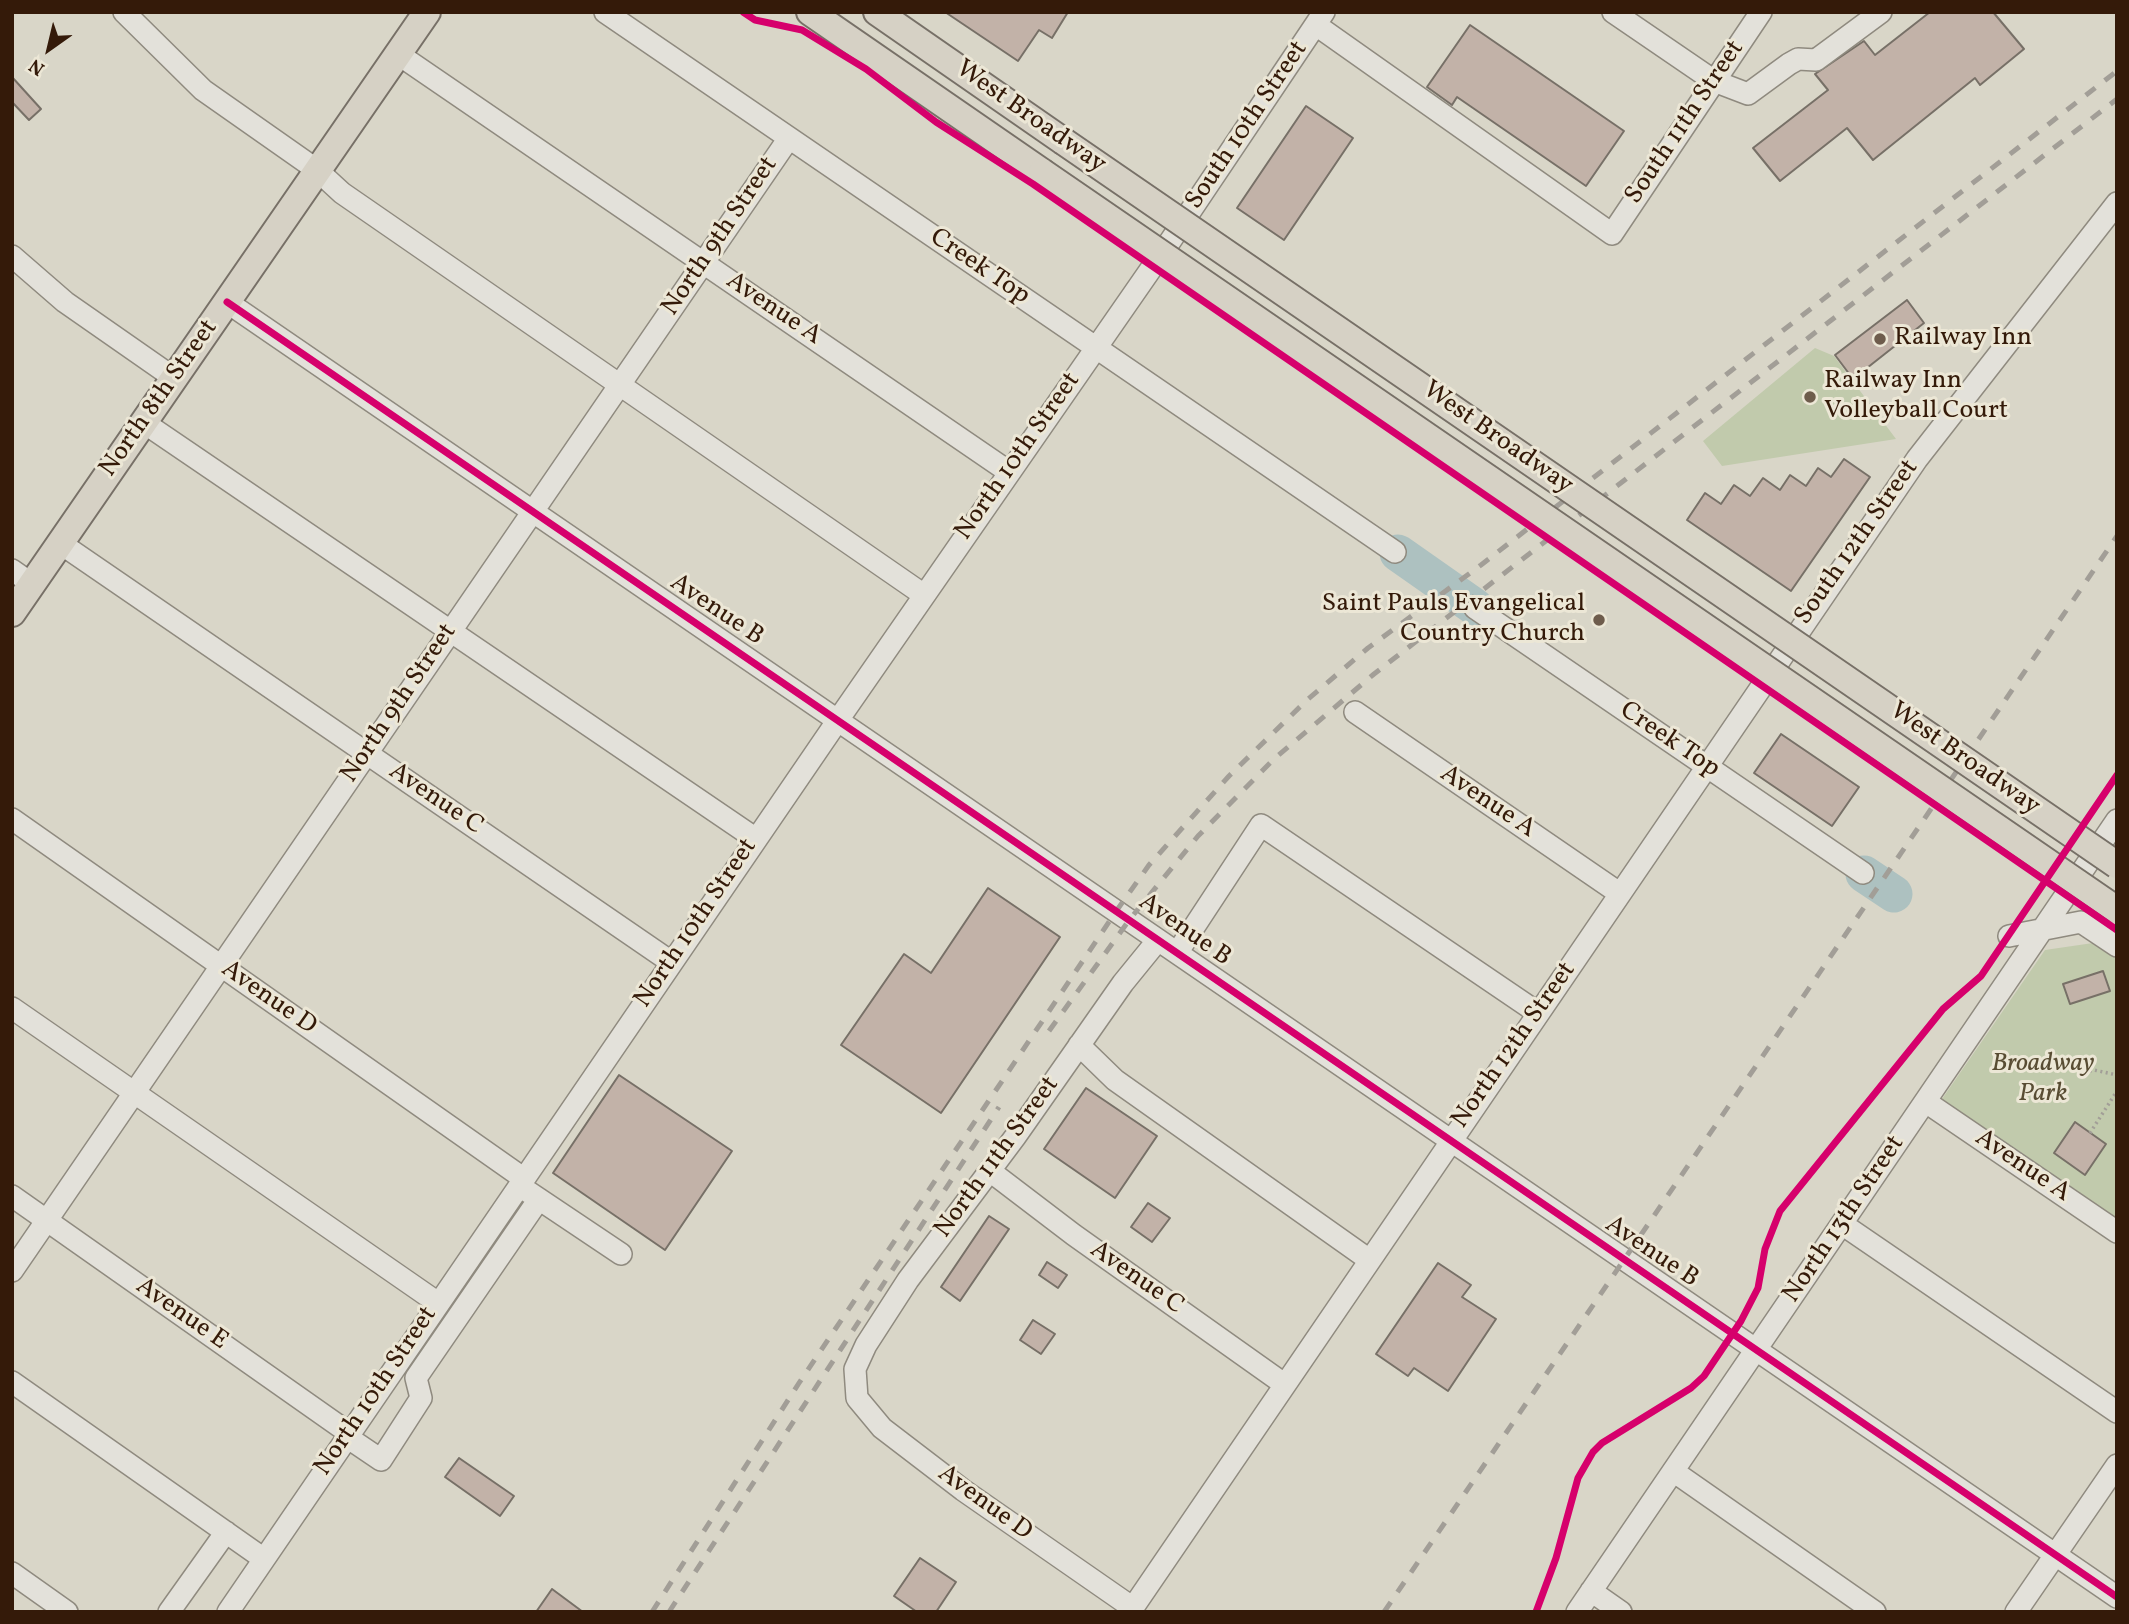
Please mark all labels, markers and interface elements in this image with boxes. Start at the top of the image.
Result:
north arrow [14,14,84,84]
street label: South 11th Street [1620,35,1752,211]
street label: South 10th Street [1180,36,1316,216]
text: N [24,52,50,81]
street label: West Broadway [949,55,1111,181]
street label: North 9th Street [656,151,786,323]
street label: Creek Top [923,223,1035,313]
street label: Avenue A [719,267,827,353]
street label: North 8th Street [94,314,226,484]
place label: Railway Inn [1894,323,2032,355]
marker: Railway Inn [1872,331,1888,347]
place label: Railway Inn Volleyball Court [1824,366,2008,428]
street label: North 10th Street [950,367,1088,547]
street label: West Broadway [1416,376,1578,502]
marker: Railway Inn Volleyball Court [1802,389,1818,405]
street label: South 12th Street [1789,454,1927,632]
street label: Avenue B [663,568,769,654]
place label: Saint Pauls Evangelical Country Church [1322,589,1585,650]
marker: Saint Pauls Evangelical Country Church [1591,612,1607,628]
street label: North 9th Street [335,618,465,790]
street label: Creek Top [1613,696,1725,786]
street label: West Broadway [1883,697,2045,823]
street label: Avenue C [382,757,488,843]
street label: Avenue A [1433,760,1541,846]
street label: North 10th Street [629,833,765,1015]
street label: Avenue B [1131,888,1237,974]
street label: Avenue D [214,955,322,1043]
street label: North 12th Street [1446,957,1584,1135]
park label: Broadway Park [1991,1049,2095,1110]
street label: North 11th Street [929,1071,1067,1245]
street label: Avenue A [1968,1124,2076,1210]
street label: North 13th Street [1777,1130,1913,1310]
street label: Avenue B [1598,1210,1704,1296]
street label: Avenue C [1083,1235,1189,1323]
street label: Avenue E [129,1272,233,1358]
street label: North 10th Street [309,1301,445,1483]
street label: Avenue D [931,1459,1037,1549]

